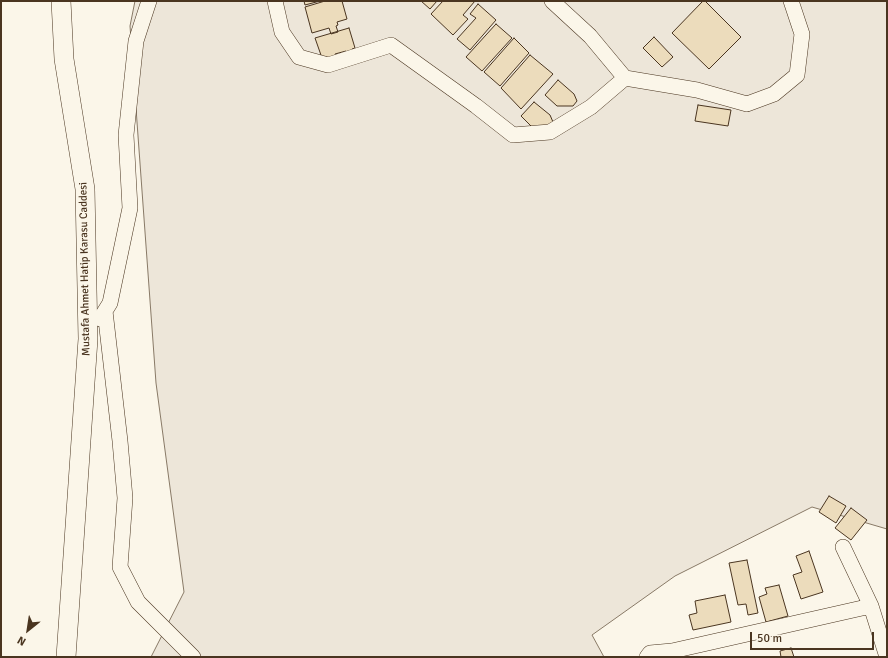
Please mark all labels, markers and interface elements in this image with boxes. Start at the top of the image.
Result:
street label: Mustafa Ahmet Hatip Karasu Caddesi [77,182,93,356]
north arrow [8,610,48,650]
scale bar [752,624,876,650]
text: 50 m [757,631,782,646]
text: N [15,633,28,648]

